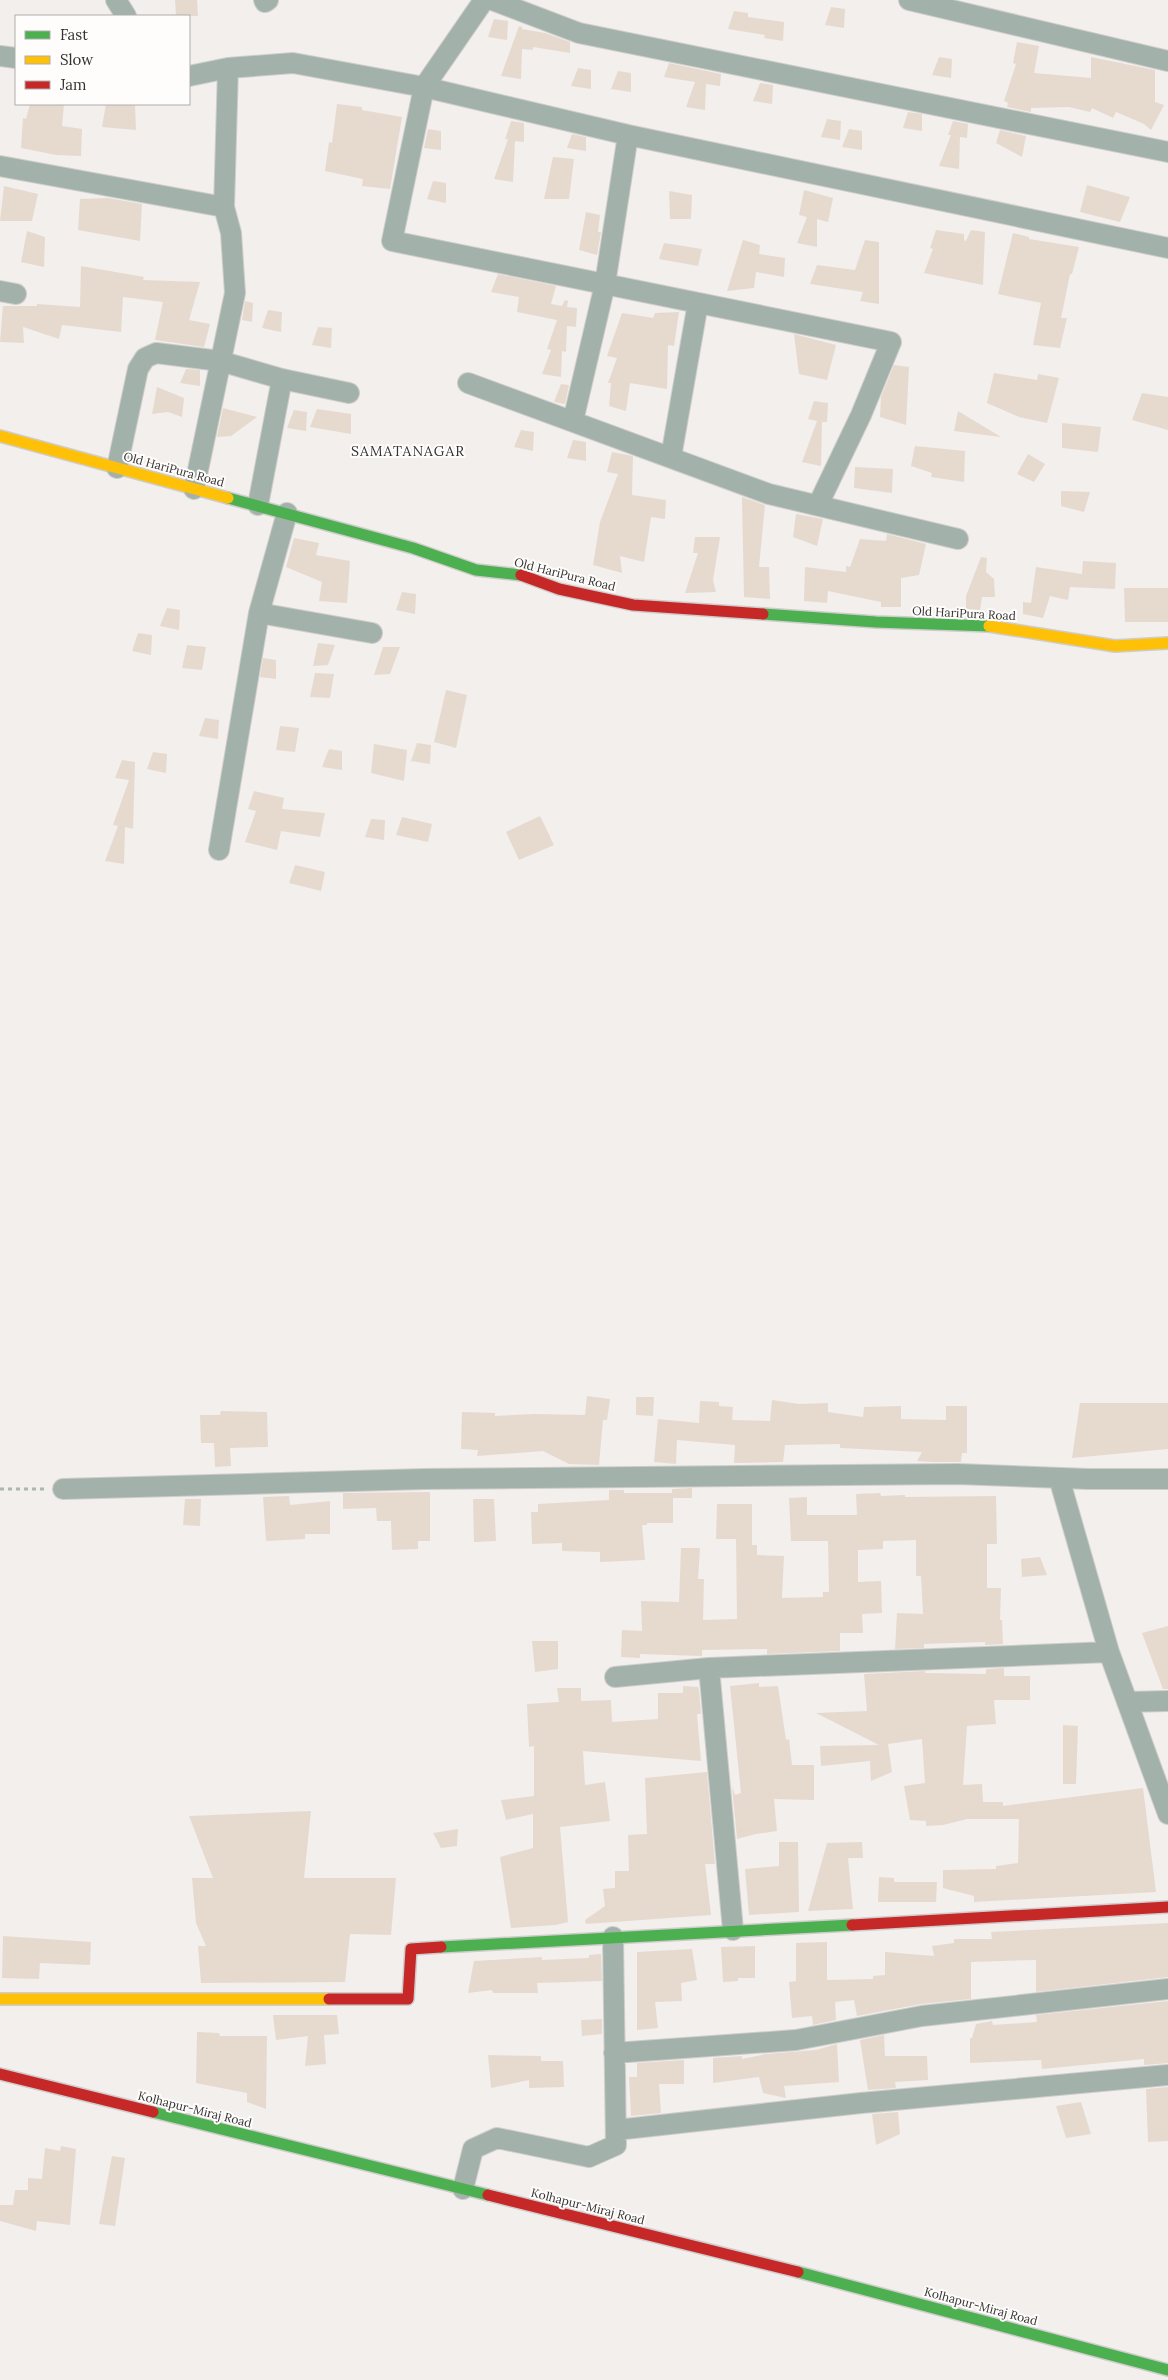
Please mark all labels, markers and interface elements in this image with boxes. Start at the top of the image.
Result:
legend [15,15,190,105]
text: Fast [60,25,88,44]
text: Slow [60,50,93,69]
text: Jam [59,75,87,94]
district label: SAMATANAGAR [351,442,465,460]
street label: Old HariPura Road [122,448,226,490]
street label: Old HariPura Road [513,554,617,594]
street label: Old HariPura Road [912,603,1016,623]
street label: Kolhapur-Miraj Road [137,2088,253,2130]
street label: Kolhapur-Miraj Road [530,2185,646,2227]
street label: Kolhapur-Miraj Road [923,2284,1039,2328]

